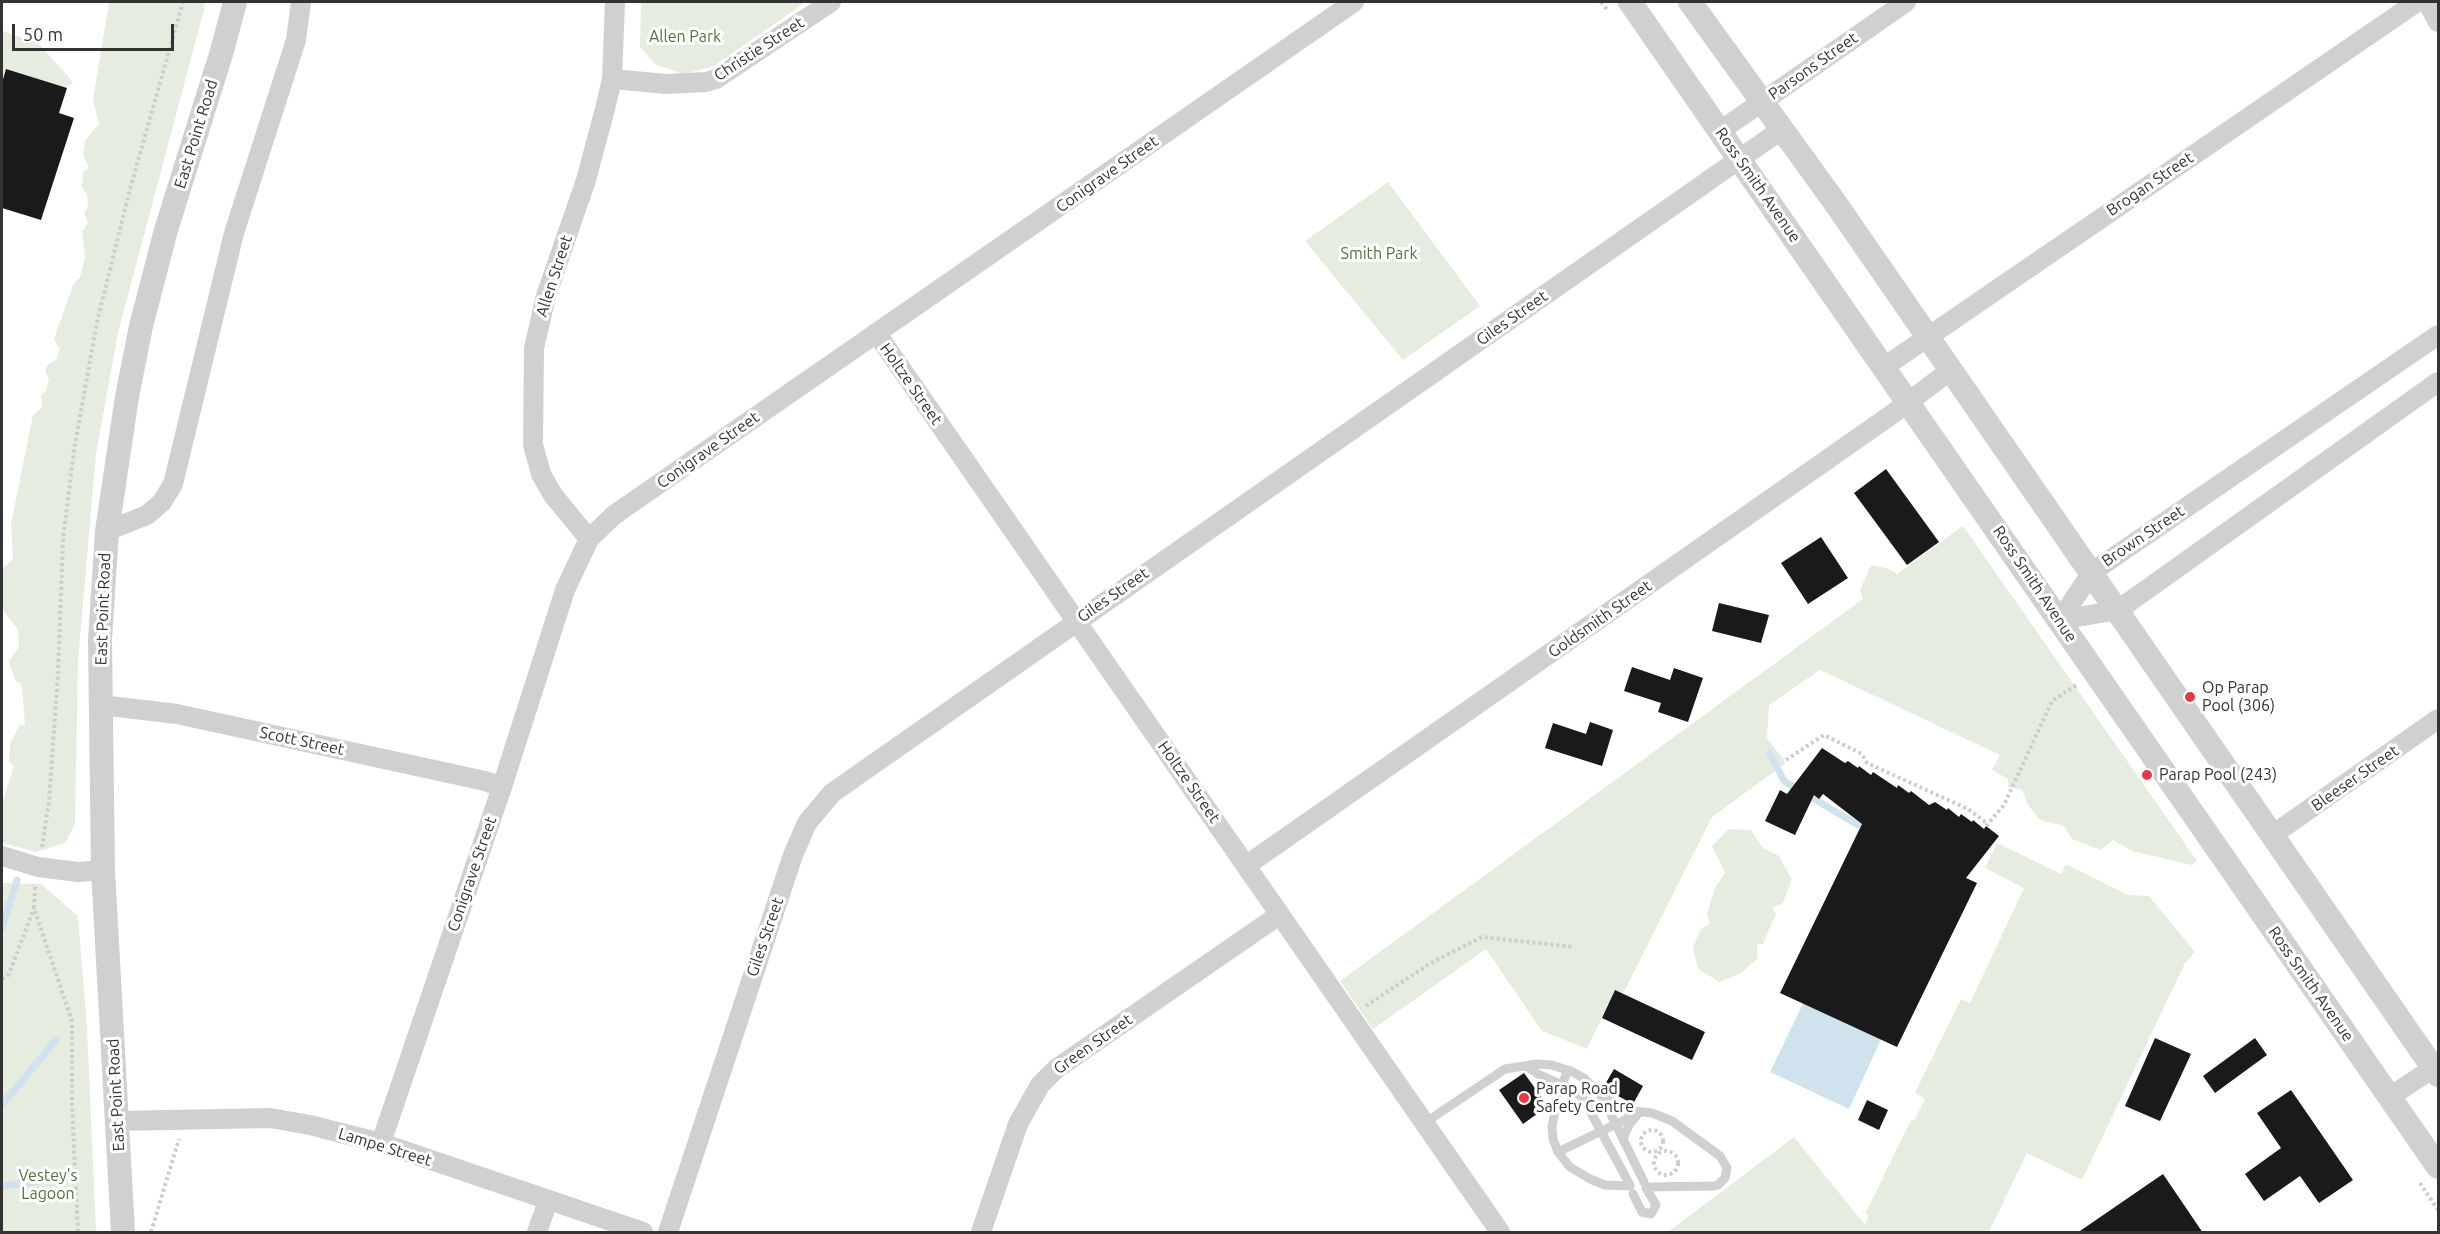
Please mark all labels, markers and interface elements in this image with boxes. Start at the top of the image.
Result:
scale bar [15,12,177,50]
street label: Christie Street [711,13,807,85]
text: 50 m [23,24,63,44]
park label: Allen Park [649,27,721,47]
street label: Parsons Street [1765,28,1861,104]
street label: East Point Road [170,77,222,191]
street label: Ross Smith Avenue [1711,124,1805,246]
street label: Conigrave Street [1052,132,1162,216]
street label: Brogan Street [2103,148,2197,220]
street label: Allen Street [532,233,576,319]
park label: Smith Park [1341,244,1417,264]
street label: Giles Street [1473,286,1551,350]
street label: Holtze Street [876,339,946,429]
street label: Conigrave Street [653,408,763,492]
street label: Brown Street [2098,501,2188,571]
street label: Ross Smith Avenue [1989,522,2081,646]
street label: East Point Road [91,552,115,666]
street label: Giles Street [1074,563,1152,627]
street label: Goldsmith Street [1545,576,1655,662]
place label: Op Parap Pool (306) [2202,678,2275,716]
marker: Op Parap Pool (306) [2183,690,2197,704]
street label: Scott Street [258,723,346,759]
street label: Holtze Street [1154,737,1224,827]
street label: Bleeser Street [2308,741,2402,815]
place label: Parap Pool (243) [2159,765,2277,785]
marker: Parap Pool (243) [2140,768,2154,782]
street label: Conigrave Street [443,814,501,934]
street label: Giles Street [742,895,788,979]
street label: Ross Smith Avenue [2264,923,2358,1045]
street label: Green Street [1050,1010,1136,1078]
street label: East Point Road [103,1038,129,1152]
place label: Parap Road Safety Centre [1536,1079,1634,1117]
marker: Parap Road Safety Centre [1517,1091,1531,1105]
street label: Lampe Street [336,1124,434,1170]
park label: Vestey's Lagoon [19,1166,77,1204]

